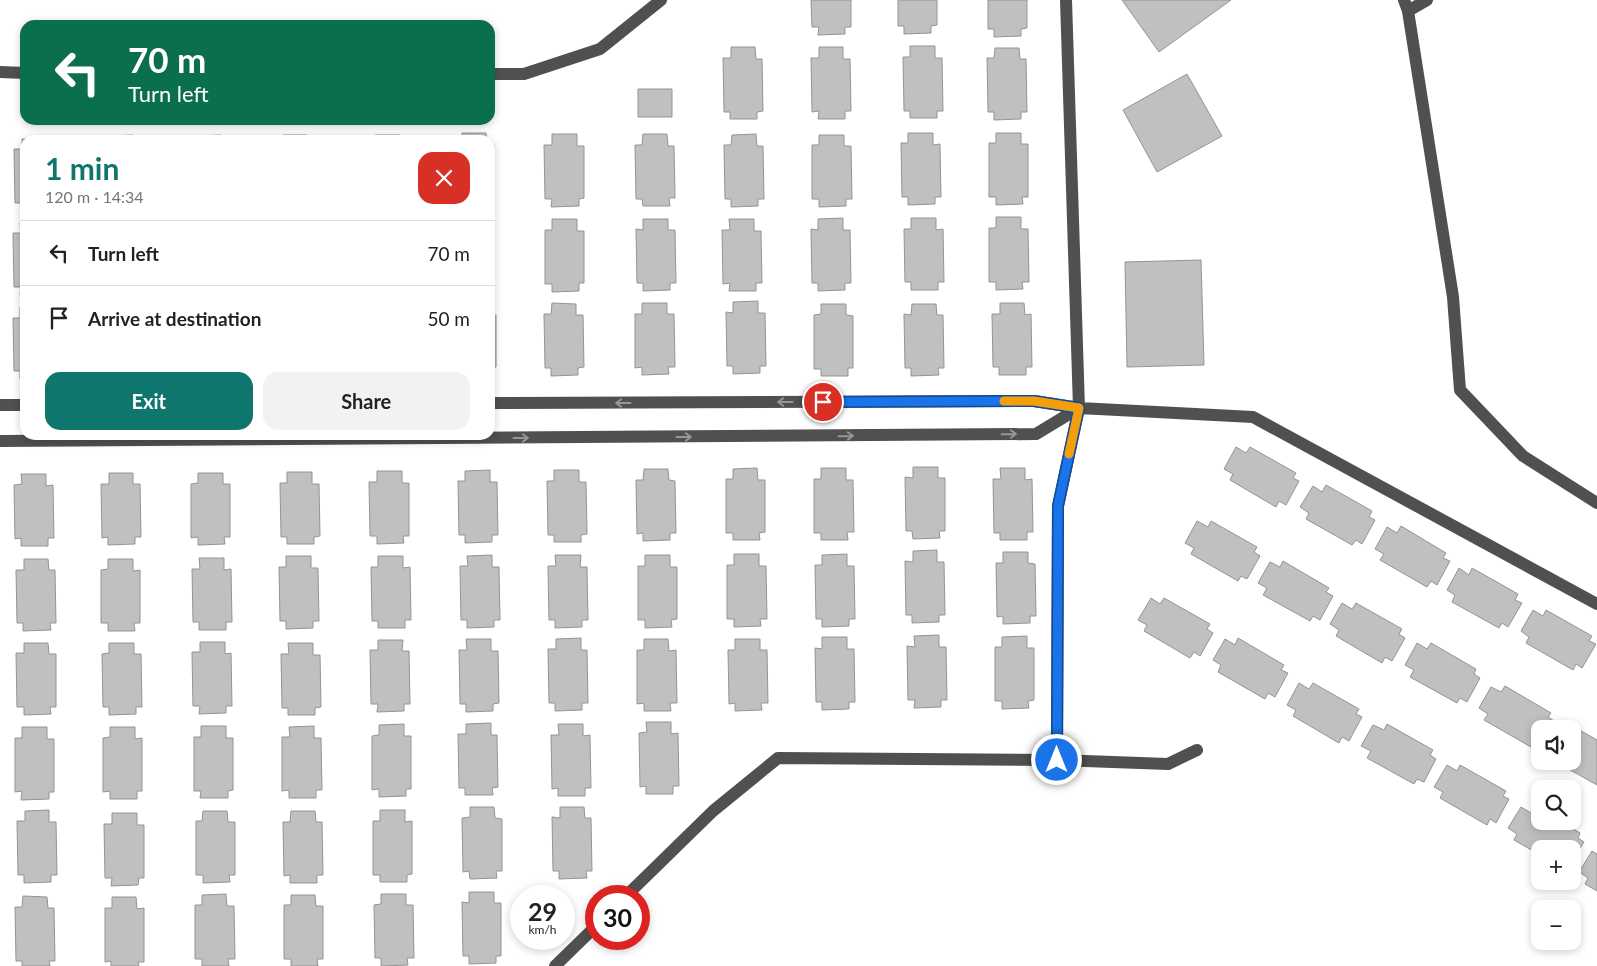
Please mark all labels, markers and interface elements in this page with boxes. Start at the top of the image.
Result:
text: 70 m [128,38,206,80]
icon: left [45,40,110,105]
text: Turn left [128,80,209,107]
text: 1 min [45,150,119,186]
button: close [418,152,470,204]
text: 120 m · 14:34 [45,187,144,206]
icon: left [45,239,73,267]
text: Turn left [88,242,159,265]
text: 70 m [427,242,470,265]
icon: arrive [45,304,73,332]
text: Arrive at destination [88,307,261,330]
text: 50 m [427,307,470,330]
button: Exit [45,372,253,430]
button: Share [263,372,470,430]
pin [802,381,844,423]
icon: arrive [809,388,837,416]
one-way arrow [778,397,794,407]
one-way arrow [615,398,632,408]
one-way arrow [1000,429,1016,439]
one-way arrow [838,431,854,441]
one-way arrow [675,432,691,442]
one-way arrow [512,433,529,443]
map controls [1531,720,1581,950]
button: sound [1531,720,1581,770]
position arrow [1030,733,1082,785]
button: search [1531,780,1581,830]
button: + [1531,840,1581,890]
speed limit sign: 30 [585,885,650,950]
text: 29 [528,896,557,926]
button: − [1531,900,1581,950]
text: km/h [528,922,557,937]

